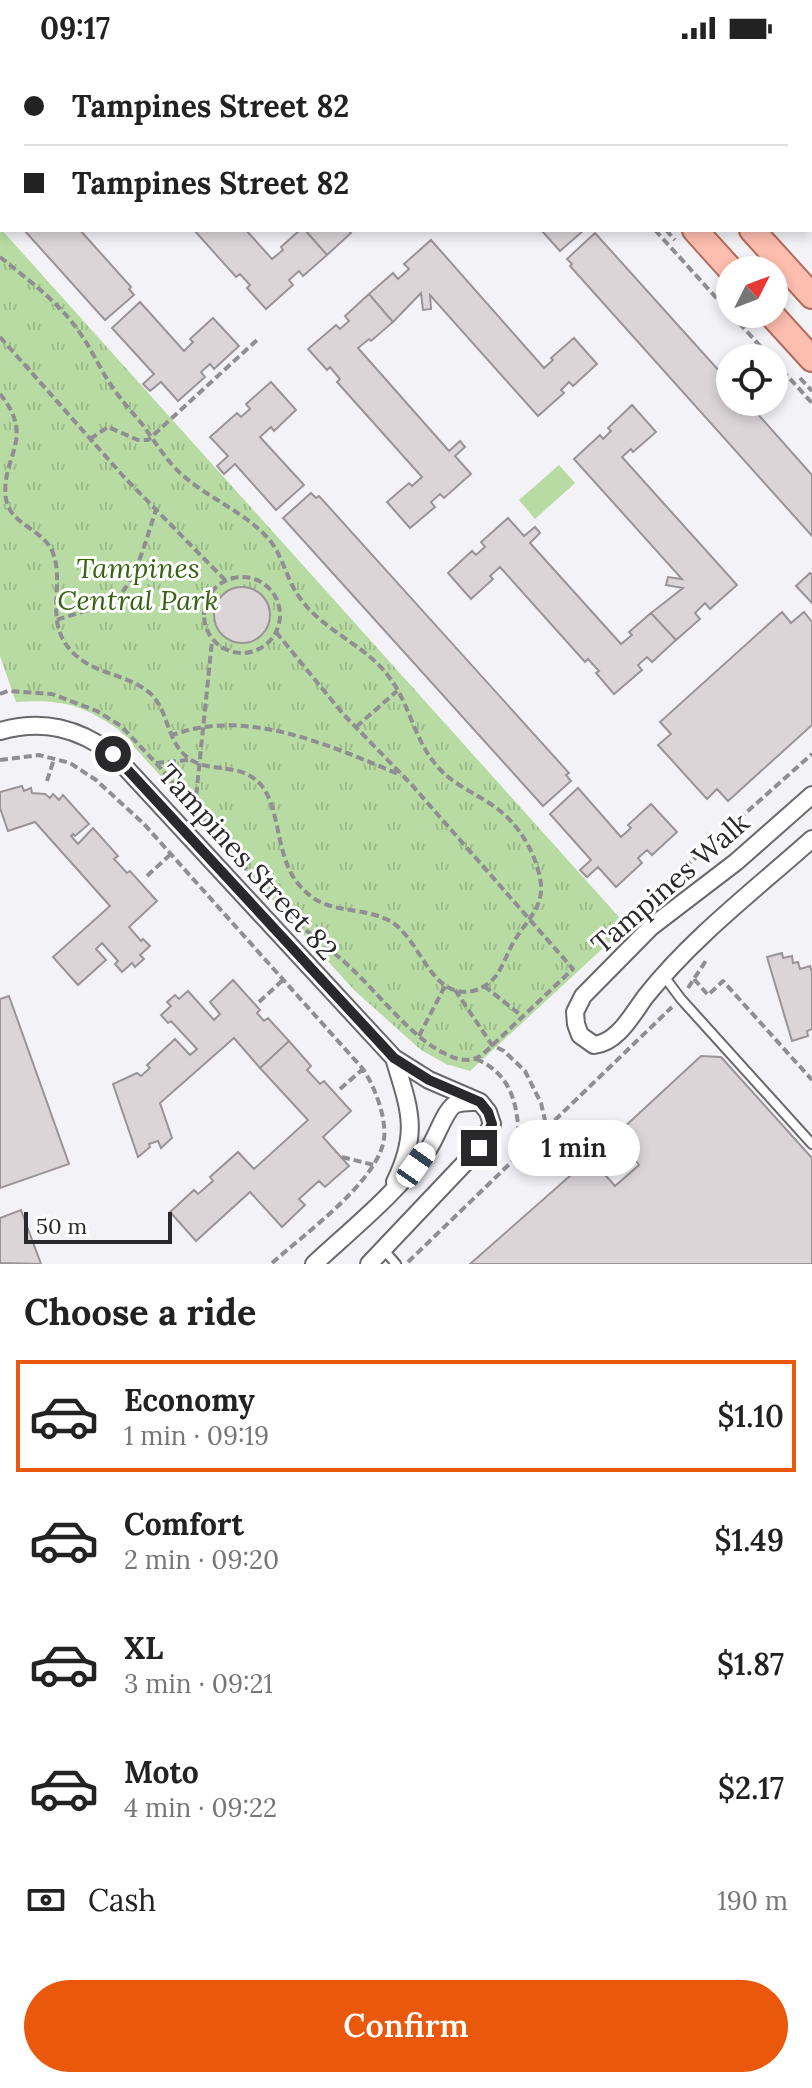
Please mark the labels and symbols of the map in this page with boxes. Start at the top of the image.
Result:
north arrow [716,256,788,328]
park label: Tampines Central Park [57,550,219,618]
route start [95,736,131,772]
street label: Tampines Street 82 [151,757,345,967]
street label: Tampines Walk [584,805,756,961]
callout: 1 min [507,1120,639,1176]
route end [461,1130,497,1166]
car [392,1138,440,1192]
scale bar [24,1208,172,1244]

